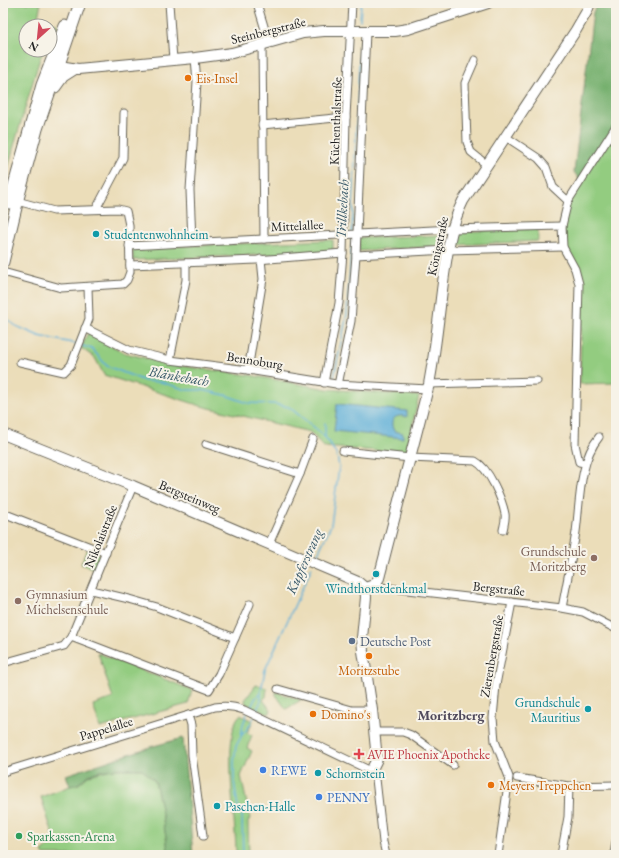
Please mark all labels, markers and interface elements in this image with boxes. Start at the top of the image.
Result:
street label: Steinbergstraße [229,13,307,48]
north arrow [18,18,58,58]
text: N [26,39,41,55]
place label: Eis-Insel [196,70,238,87]
marker: Eis-Insel [183,73,193,83]
street label: Küchenthalstraße [325,77,346,165]
water label: Trillkebach [331,179,353,239]
street label: Königstraße [423,215,452,277]
street label: Mittelallee [270,216,324,235]
place label: Studentenwohnheim [104,226,209,243]
marker: Studentenwohnheim [91,229,101,239]
street label: Bennoburg [226,348,284,373]
water label: Blänkebach [147,362,211,390]
street label: Bergsteinweg [157,476,223,517]
street label: Nikolaistraße [80,502,121,570]
water label: Kupferstrang [281,524,327,598]
place label: Grundschule Moritzberg [521,543,586,575]
marker: Grundschule Moritzberg [589,553,599,563]
marker: Windthorstdenkmal [371,569,381,579]
street label: Bergstraße [472,577,526,600]
place label: Windthorstdenkmal [325,580,427,597]
place label: Gymnasium Michelsenschule [26,586,108,618]
marker: Gymnasium Michelsenschule [13,596,23,606]
street label: Zierenbergstraße [476,613,507,699]
place label: Deutsche Post [360,633,431,650]
marker: Deutsche Post [347,636,357,646]
marker: Moritzstube [364,651,374,661]
place label: Moritzstube [338,662,400,679]
place label: Grundschule Mauritius [515,694,580,726]
marker: Grundschule Mauritius [583,704,593,714]
place label: Domino's [321,706,371,723]
district label: Moritzberg [417,706,486,724]
marker: Domino's [308,709,318,719]
street label: Pappelallee [77,712,135,745]
place label: AVIE Phoenix Apotheke [366,746,490,763]
marker: AVIE Phoenix Apotheke [354,749,364,759]
place label: REWE [271,762,307,779]
marker: REWE [258,765,268,775]
place label: Schornstein [326,765,385,782]
marker: Schornstein [313,768,323,778]
place label: Meyers Treppchen [499,777,591,794]
marker: Meyers Treppchen [486,780,496,790]
place label: PENNY [327,789,371,806]
marker: PENNY [314,792,324,802]
place label: Paschen-Halle [225,798,295,815]
marker: Paschen-Halle [212,801,222,811]
place label: Sparkassen-Arena [27,828,116,845]
marker: Sparkassen-Arena [14,831,24,841]

